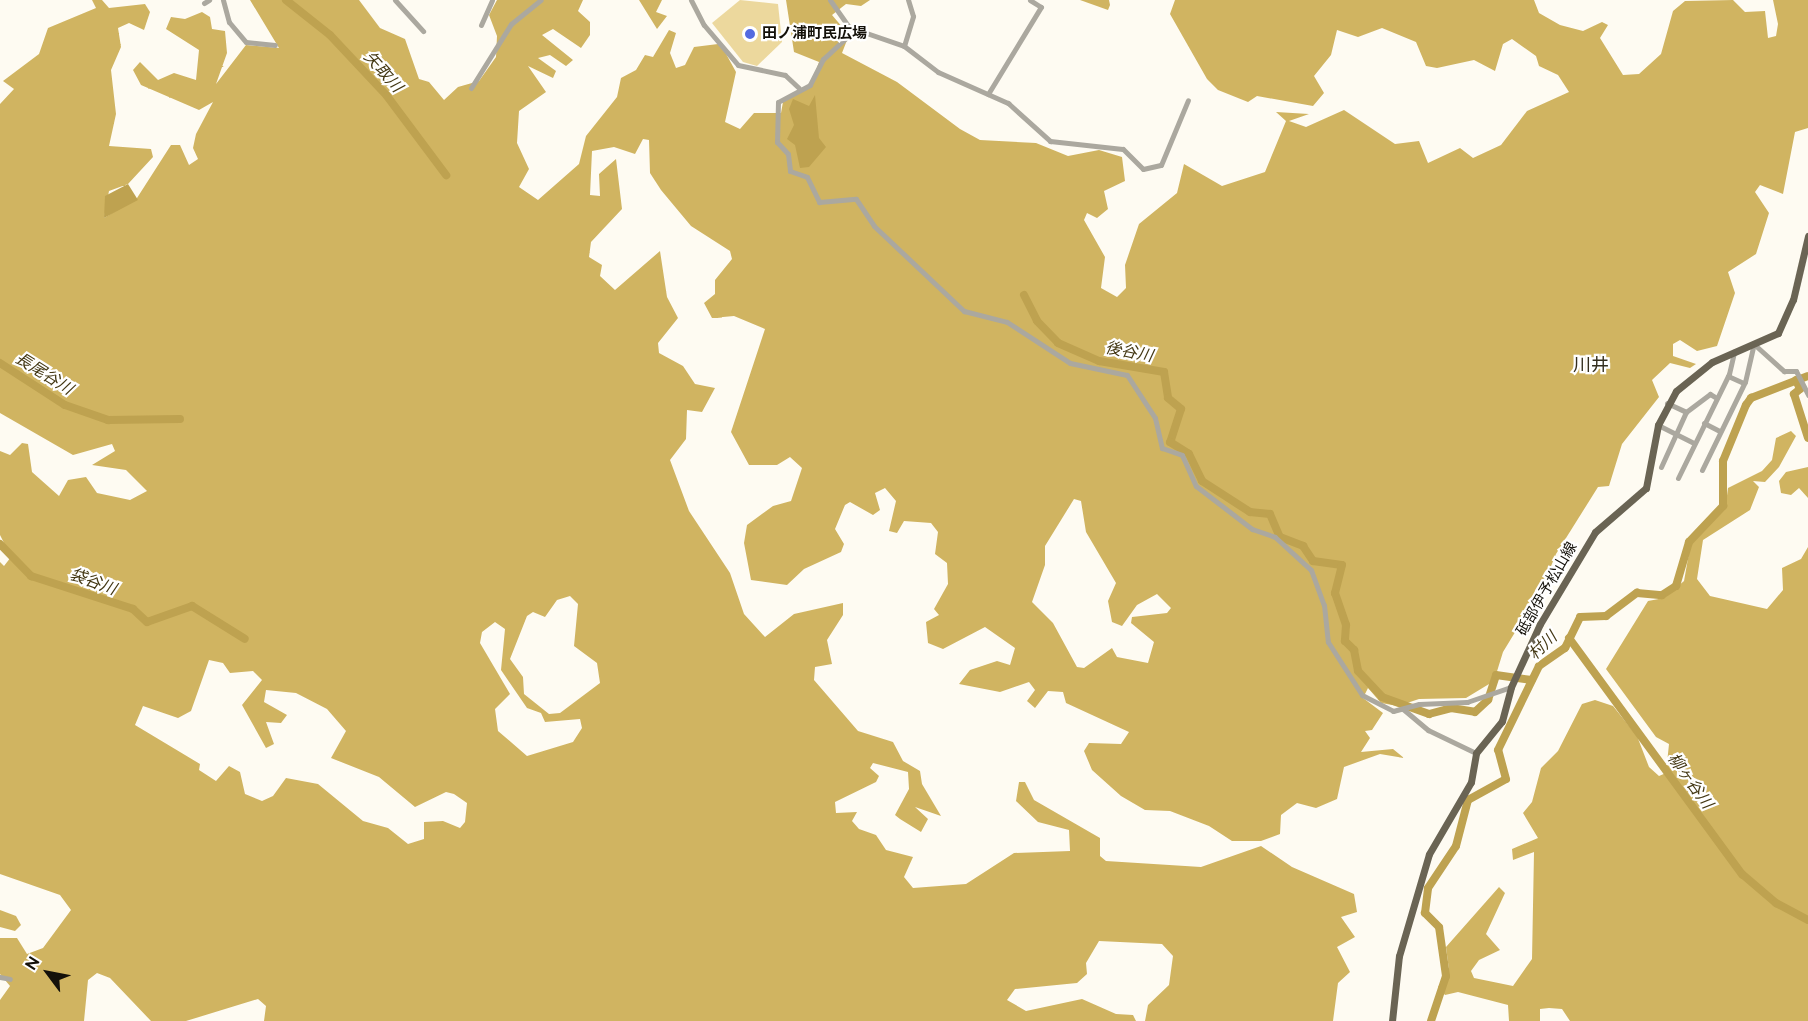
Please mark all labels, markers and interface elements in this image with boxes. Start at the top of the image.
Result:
place label: 田ノ浦町民広場 [762,25,867,43]
marker: 田ノ浦町民広場 [743,27,757,41]
water label: 矢取川 [360,48,406,96]
water label: 後谷川 [1104,338,1154,366]
water label: 長尾谷川 [12,349,76,399]
district label: 川井 [1573,354,1609,376]
street label: 砥部伊予松山線 [1513,539,1581,639]
water label: 袋谷川 [67,565,119,599]
water label: 村川 [1525,628,1561,664]
water label: 柳ヶ谷川 [1663,749,1717,813]
north arrow [18,943,78,1003]
text: N [21,953,44,973]

